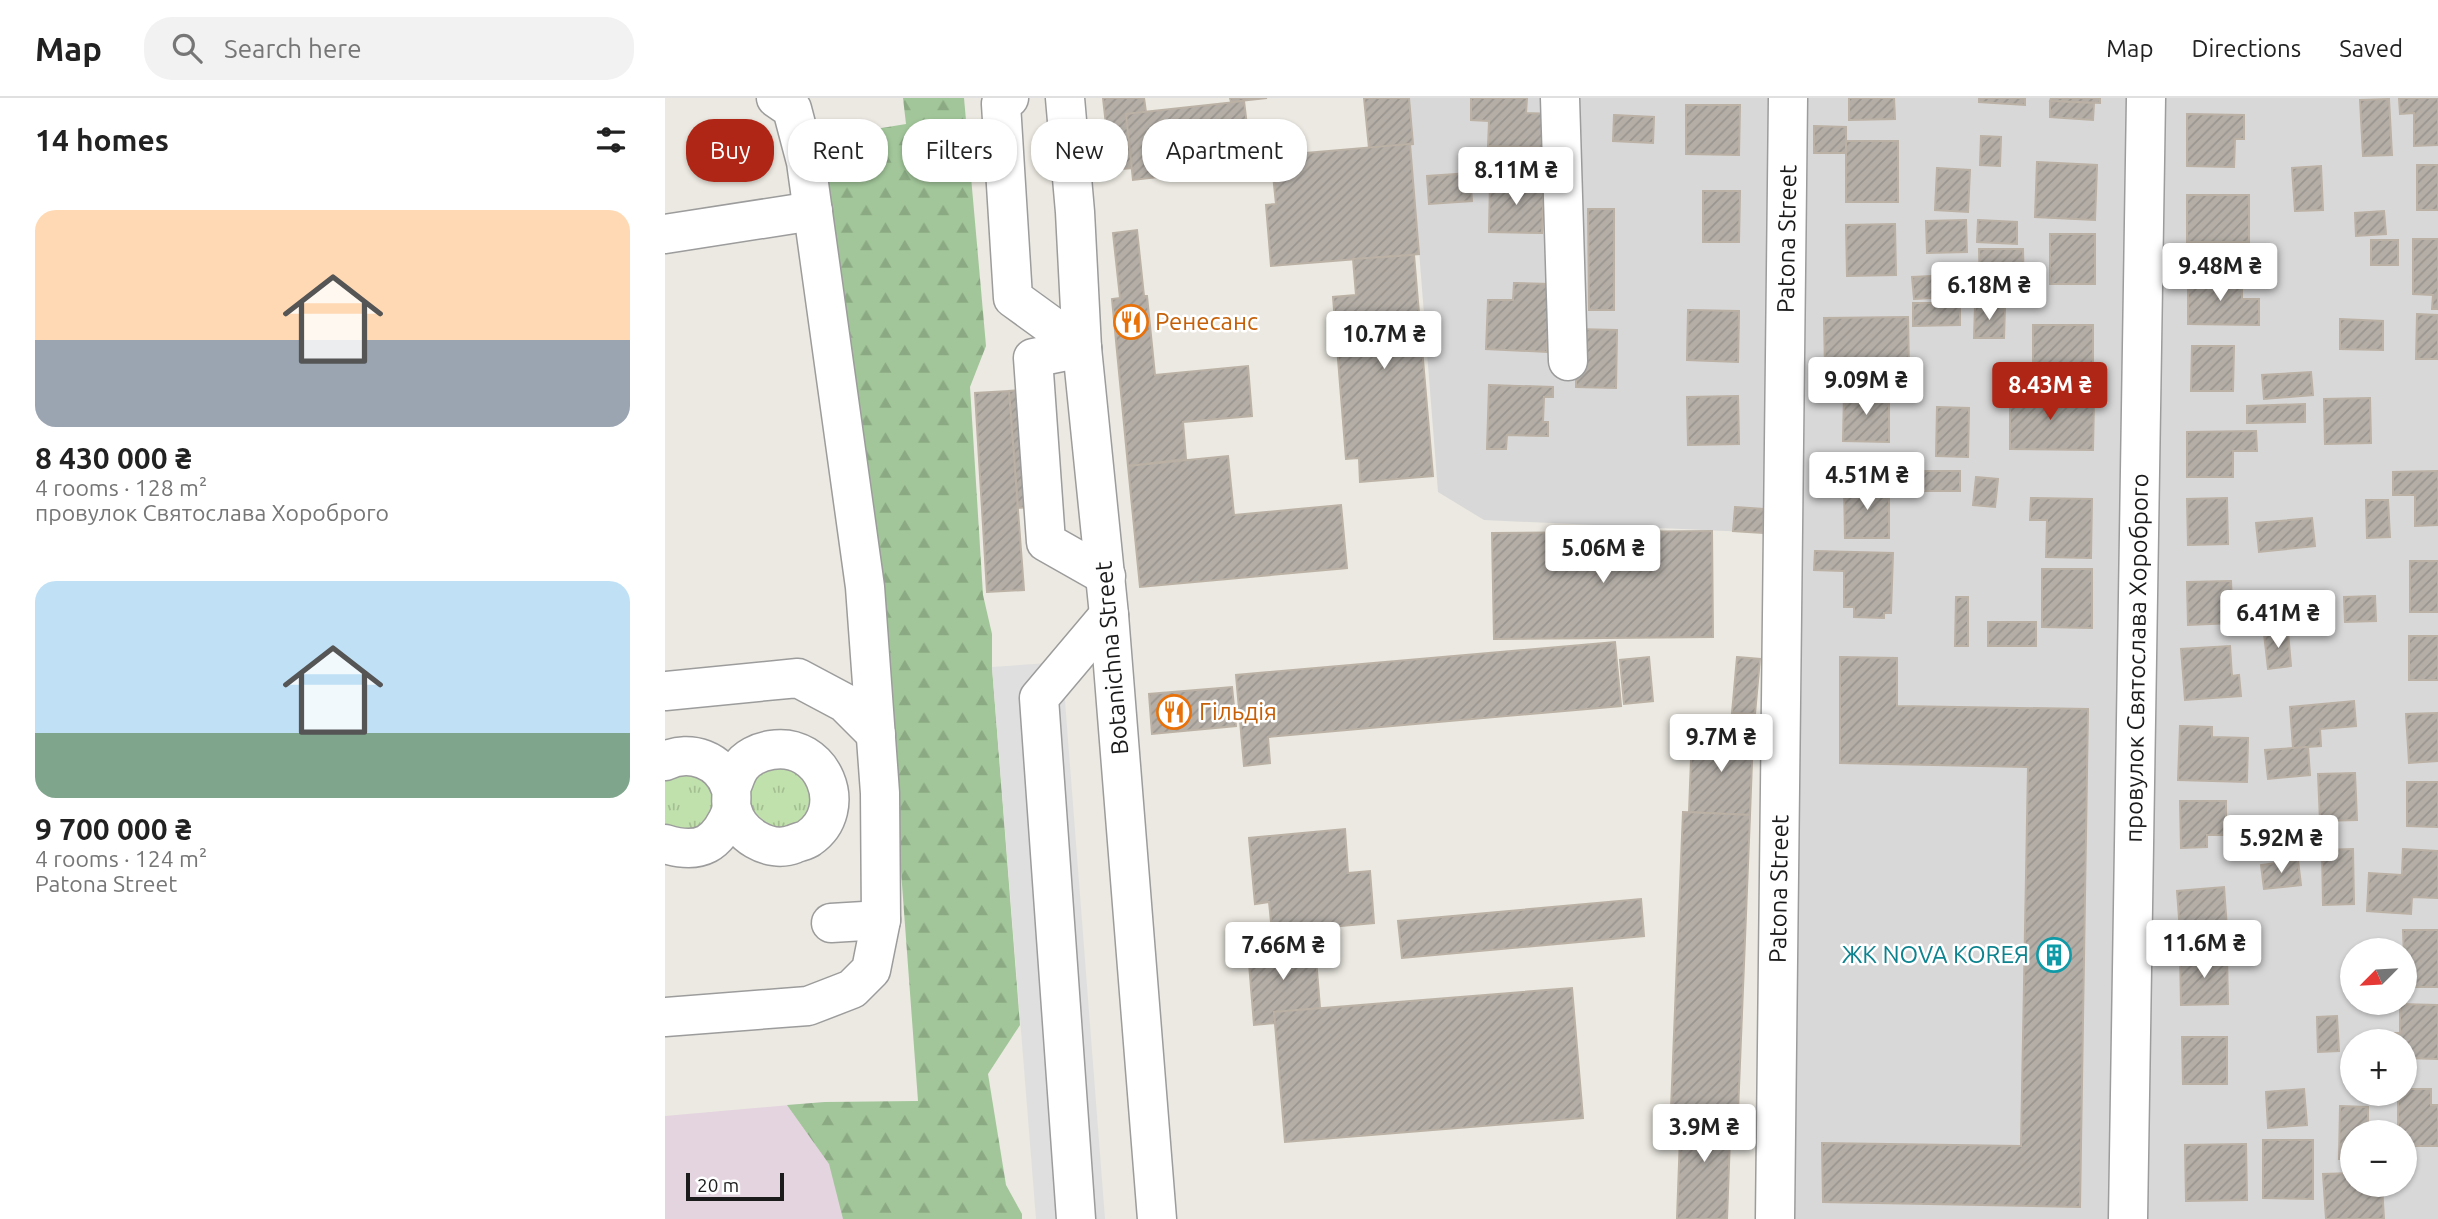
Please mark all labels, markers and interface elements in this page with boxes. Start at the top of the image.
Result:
search box [144,17,634,80]
icon: search [168,29,206,67]
text: Map [35,30,102,67]
text: Search here [224,34,362,63]
text: Map [2106,35,2153,62]
text: Directions [2191,35,2301,62]
text: Saved [2339,35,2403,62]
chip: Buy [686,119,774,182]
chip: Rent [788,119,888,182]
chip: Filters [902,119,1017,182]
chip: New [1031,119,1128,182]
chip: Apartment [1142,119,1307,182]
icon: filters [592,121,630,159]
text: 14 homes [35,123,169,157]
pin: 8.11M ₴ [1451,148,1581,207]
text: 8.11M ₴ [1474,157,1558,182]
street label: Patona Street [1772,164,1801,313]
pin: 9.48M ₴ [2155,244,2285,303]
text: 9.48M ₴ [2178,253,2262,278]
icon: home [270,256,396,382]
pin: 6.18M ₴ [1924,262,2054,322]
text: 6.18M ₴ [1947,272,2031,297]
restaurant icon: Ренесанс [1112,303,1150,341]
place label: Ренесанс [1155,308,1258,335]
pin: 10.7M ₴ [1319,312,1449,371]
text: 10.7M ₴ [1342,321,1426,346]
pin: 9.09M ₴ [1801,358,1931,417]
pin: 8.43M ₴ [1985,362,2115,422]
text: 9.09M ₴ [1824,367,1908,392]
text: 8.43M ₴ [2008,372,2092,397]
text: 8 430 000 ₴ [35,441,192,475]
pin: 4.51M ₴ [1802,452,1932,512]
text: 4.51M ₴ [1825,462,1909,487]
street label: провулок Святослава Хороброго [2120,473,2153,843]
text: 4 rooms · 128 m² [35,475,207,500]
text: провулок Святослава Хороброго [35,500,389,525]
pin: 5.06M ₴ [1538,526,1668,585]
text: 5.06M ₴ [1561,535,1645,560]
street label: Botanichna Street [1090,560,1133,756]
pin: 6.41M ₴ [2213,590,2343,650]
text: 6.41M ₴ [2236,600,2320,625]
icon: home [270,627,396,753]
restaurant icon: Гільдія [1155,693,1193,731]
place label: Гільдія [1199,698,1277,725]
pin: 9.7M ₴ [1664,714,1778,774]
text: 9.7M ₴ [1686,724,1756,749]
text: 9 700 000 ₴ [35,812,192,846]
street label: Patona Street [1764,814,1793,963]
pin: 5.92M ₴ [2216,816,2346,875]
text: 5.92M ₴ [2239,825,2323,850]
text: 4 rooms · 124 m² [35,846,207,871]
text: Patona Street [35,871,177,896]
pin: 11.6M ₴ [2139,920,2269,980]
pin: 7.66M ₴ [1218,922,1348,982]
text: 11.6M ₴ [2162,930,2246,955]
text: 7.66M ₴ [1241,932,1325,957]
building icon: ЖК NOVA KOREЯ [2035,936,2073,974]
north arrow [2340,938,2417,1015]
map controls [2340,938,2417,1197]
place label: ЖК NOVA KOREЯ [1842,941,2029,968]
button: + [2340,1029,2417,1106]
pin: 3.9M ₴ [1647,1104,1761,1164]
text: 3.9M ₴ [1669,1114,1739,1139]
button: − [2340,1120,2417,1197]
scale bar [686,1170,784,1202]
text: 20 m [697,1174,739,1196]

